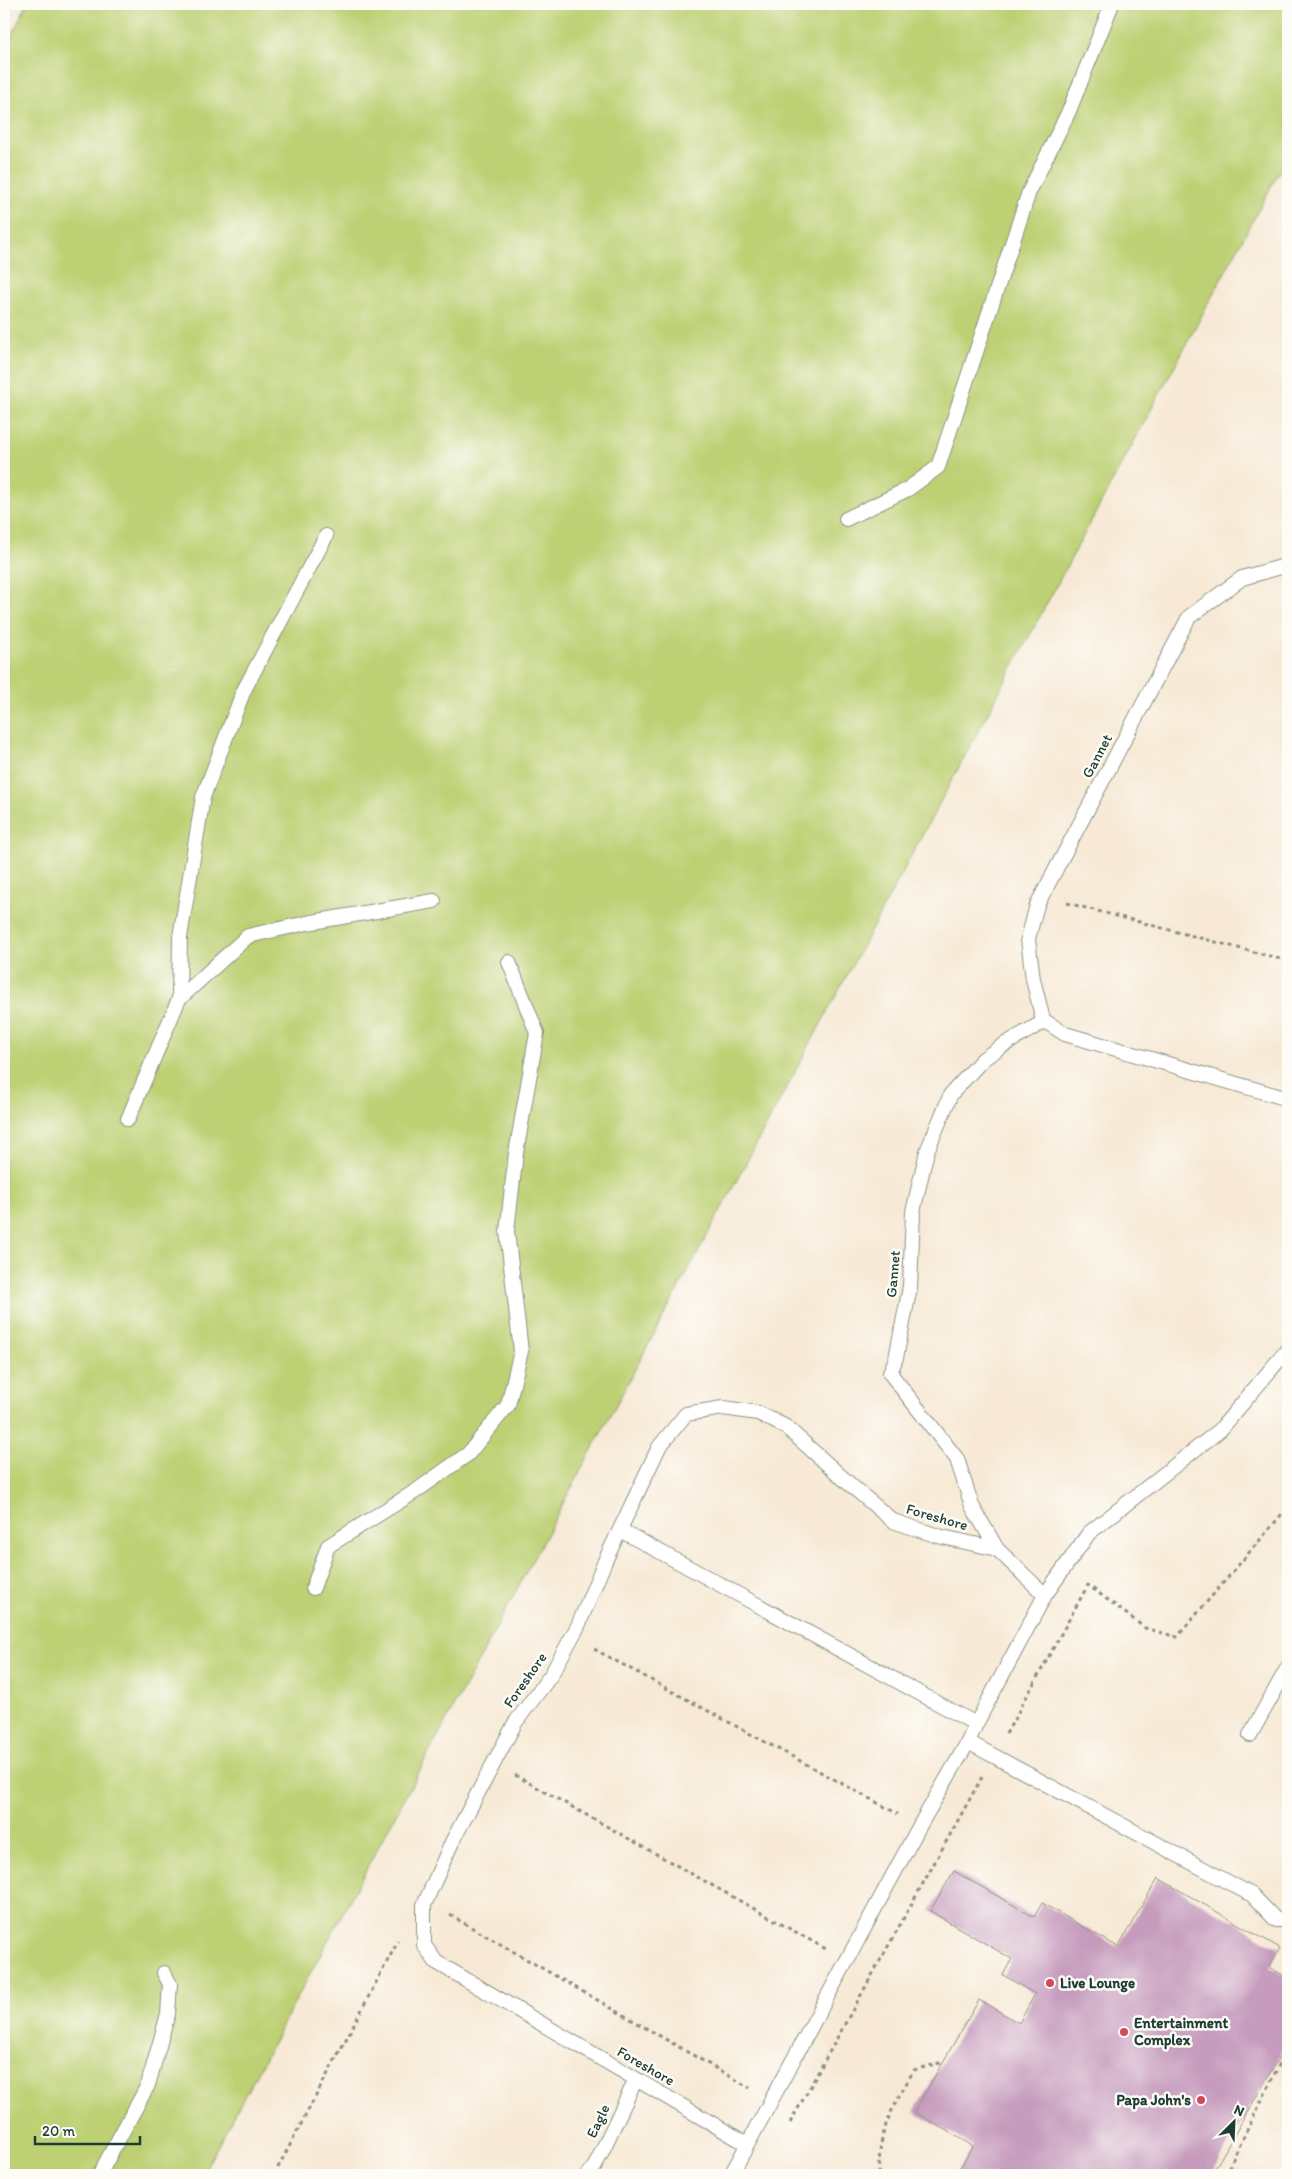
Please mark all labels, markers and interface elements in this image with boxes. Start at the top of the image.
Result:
street label: Gannet [1078,731,1116,781]
street label: Gannet [882,1249,904,1298]
street label: Foreshore [904,1500,970,1534]
street label: Foreshore [499,1649,551,1711]
place label: Live Lounge [1060,1974,1135,1993]
marker: Live Lounge [1044,1977,1056,1989]
place label: Entertainment Complex [1134,2014,1228,2050]
marker: Entertainment Complex [1118,2026,1130,2038]
street label: Foreshore [614,2042,678,2090]
place label: Papa John's [1116,2091,1191,2110]
marker: Papa John's [1195,2094,1207,2106]
north arrow [1210,2096,1260,2146]
street label: Eagle [582,2101,614,2141]
text: N [1231,2101,1247,2120]
scale bar [35,2114,140,2146]
text: 20 m [42,2122,76,2140]

